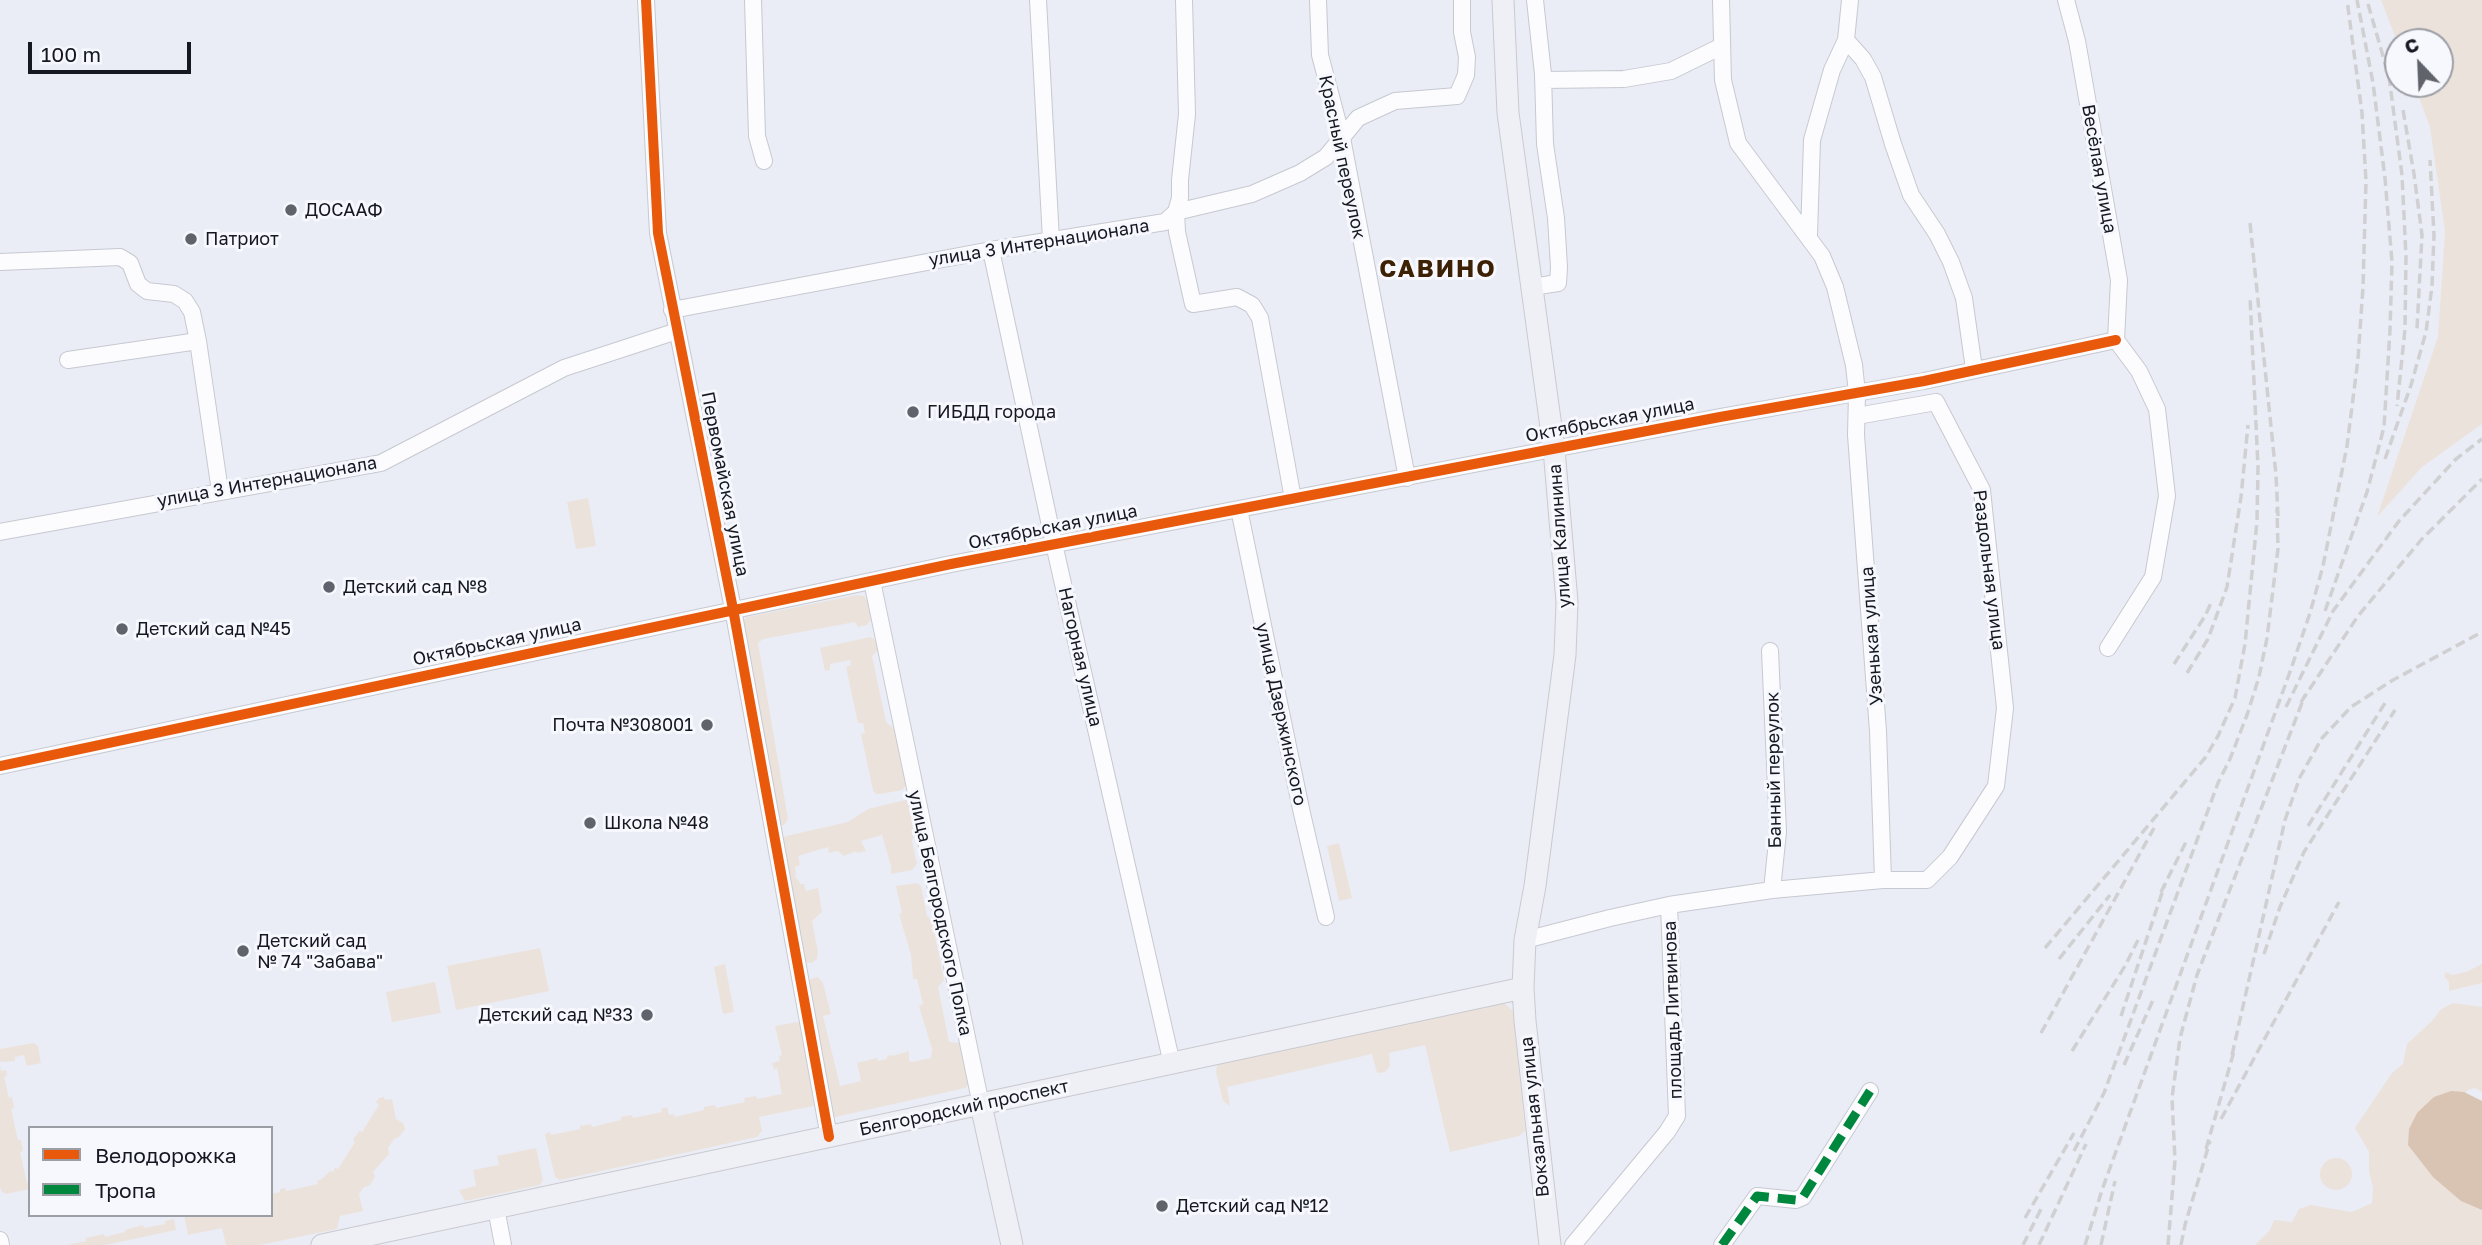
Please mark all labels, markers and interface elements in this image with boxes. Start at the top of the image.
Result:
scale bar [32,28,194,72]
north arrow [2384,28,2454,98]
text: С [2401,32,2422,58]
text: 100 m [41,41,101,67]
street label: Красный переулок [1314,73,1370,241]
street label: Весёлая улица [2077,103,2121,235]
place label: ДОСААФ [305,199,383,221]
marker: ДОСААФ [283,202,299,218]
street label: улица 3 Интернационала [927,215,1151,271]
place label: Патриот [205,228,279,250]
marker: Патриот [183,231,199,247]
district label: САВИНО [1380,255,1496,283]
street label: Первомайская улица [696,390,754,578]
street label: Октябрьская улица [1524,393,1696,447]
place label: ГИБДД города [927,401,1056,423]
marker: ГИБДД города [905,404,921,420]
street label: улица 3 Интернационала [155,452,379,512]
street label: улица Калинина [1544,463,1576,609]
street label: Раздольная улица [1968,489,2010,651]
street label: Октябрьская улица [967,500,1139,554]
street label: Узенькая улица [1856,566,1888,706]
place label: Детский сад №8 [343,576,488,598]
marker: Детский сад №8 [321,579,337,595]
street label: Нагорная улица [1053,585,1107,729]
street label: Октябрьская улица [411,614,583,670]
place label: Детский сад №45 [136,618,291,640]
street label: улица Дзержинского [1251,620,1311,808]
marker: Детский сад №45 [114,621,130,637]
street label: Банный переулок [1762,692,1786,848]
place label: Почта №308001 [552,714,693,736]
marker: Почта №308001 [699,717,715,733]
street label: улица Белгородского Полка [903,788,977,1038]
place label: Школа №48 [604,812,709,834]
marker: Школа №48 [582,815,598,831]
street label: площадь Литвинова [1659,920,1687,1100]
place label: Детский сад № 74 "Забава" [257,930,383,972]
marker: Детский сад № 74 "Забава" [235,943,251,959]
place label: Детский сад №33 [478,1004,633,1026]
marker: Детский сад №33 [639,1007,655,1023]
street label: Вокзальная улица [1516,1036,1554,1198]
street label: Белгородский проспект [857,1075,1071,1141]
legend [28,1126,273,1217]
text: Велодорожка [95,1142,237,1168]
text: Тропа [95,1177,156,1203]
place label: Детский сад №12 [1176,1195,1329,1217]
marker: Детский сад №12 [1154,1198,1170,1214]

